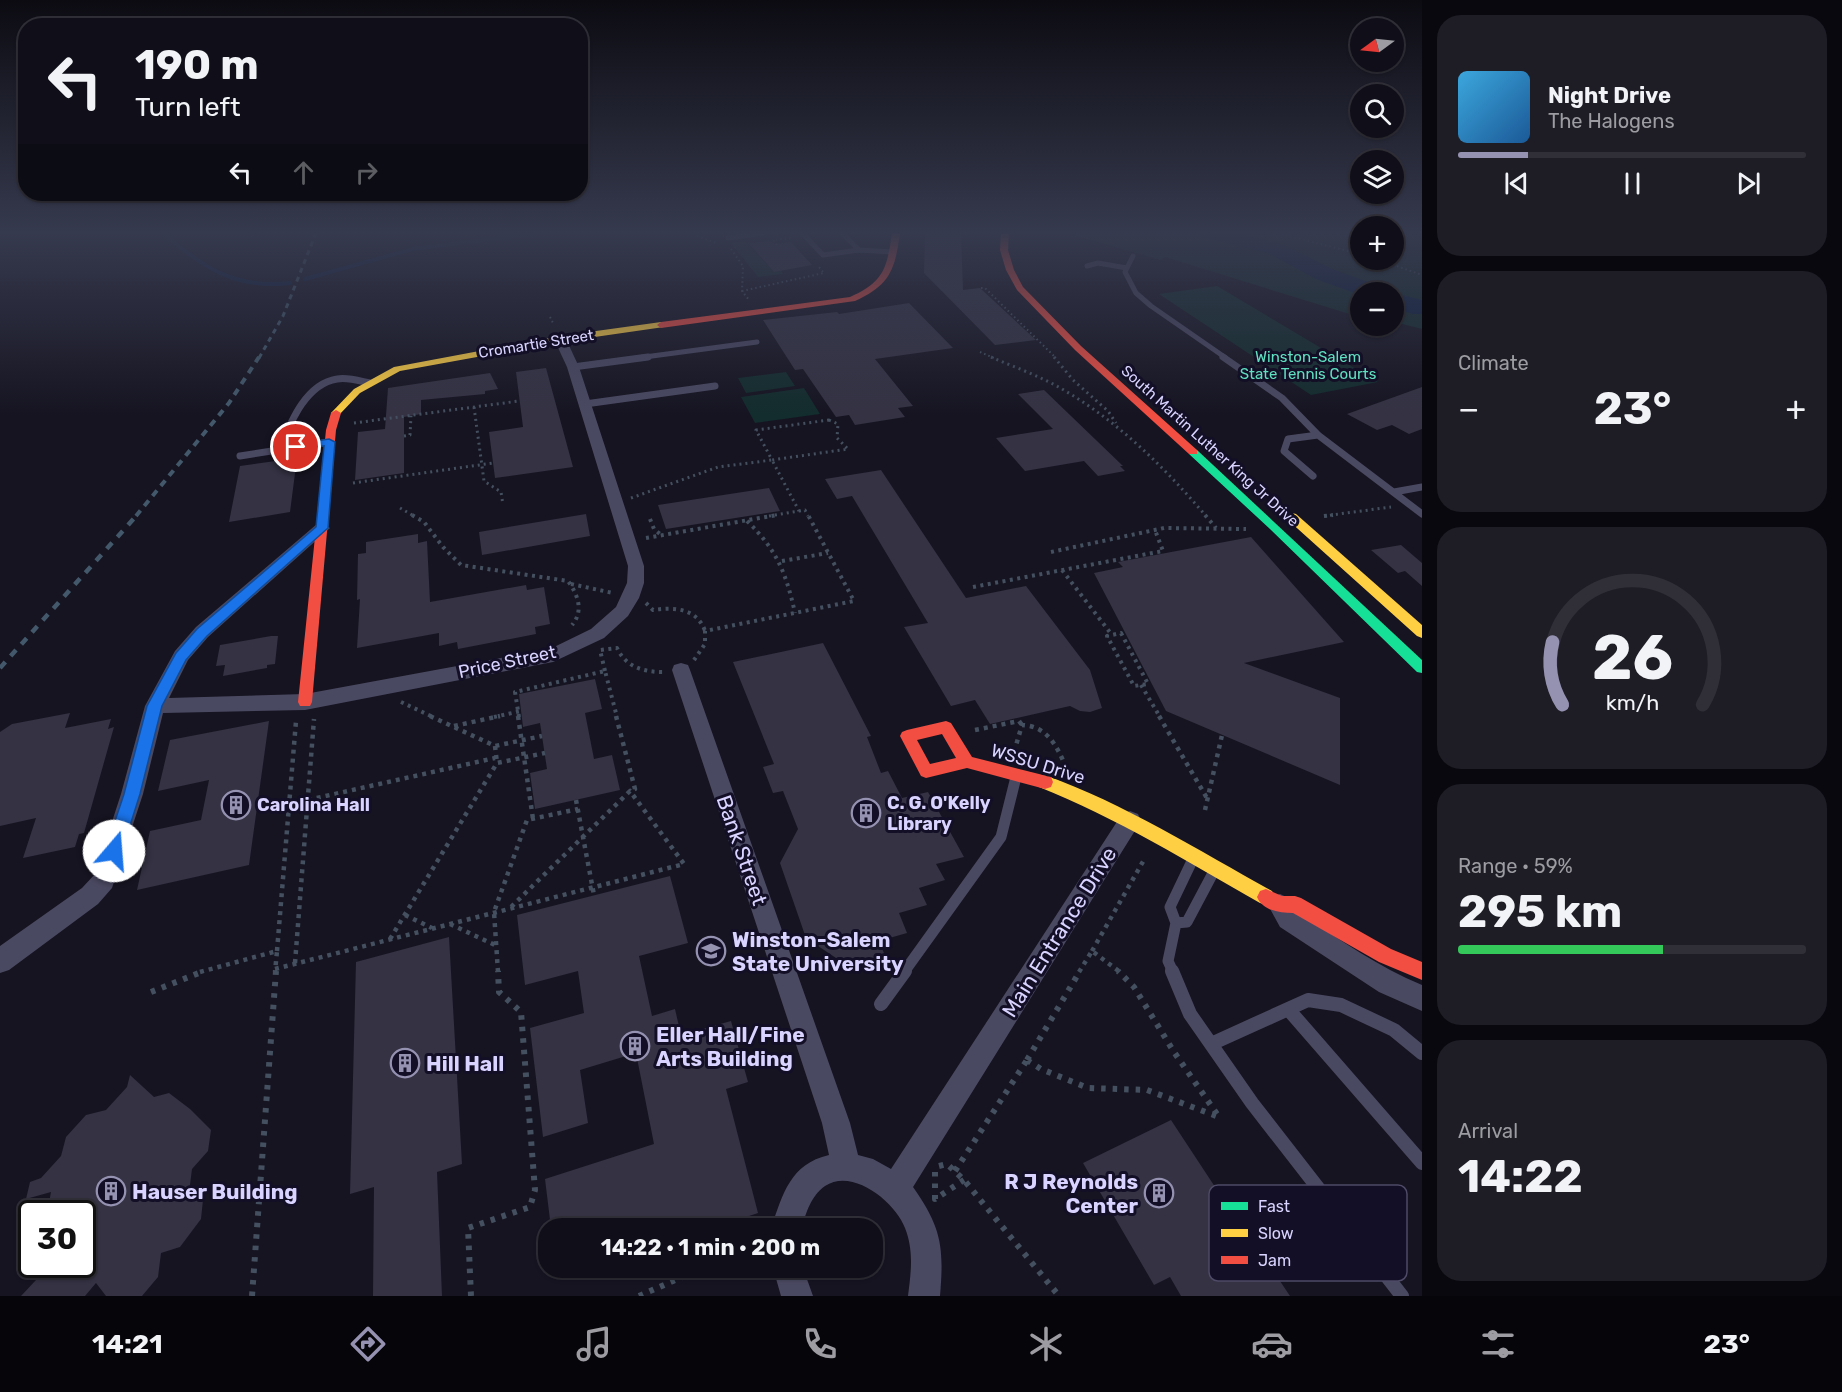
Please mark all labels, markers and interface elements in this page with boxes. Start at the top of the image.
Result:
north arrow [1350,18,1404,72]
map controls [1350,18,1404,336]
text: 190 m [135,40,259,90]
icon: left [36,42,114,120]
text: Night Drive [1548,82,1671,109]
button: search [1350,84,1404,138]
text: Turn left [135,91,240,123]
text: The Halogens [1548,109,1675,133]
button: layers [1350,150,1404,204]
icon: left [224,156,257,189]
icon: ahead [287,156,320,189]
icon: right [350,156,383,189]
icon: previous [1500,167,1533,200]
icon: pause [1616,167,1649,200]
icon: next [1732,167,1765,200]
button: + [1350,216,1404,270]
button: − [1350,282,1404,336]
street label: Cromartie Street [477,326,595,362]
park label: Winston-Salem State Tennis Courts [1240,348,1377,383]
text: Climate [1458,351,1529,375]
street label: South Martin Luther King Jr Drive [1118,362,1302,530]
text: 23° [1594,382,1671,435]
text: − [1458,389,1479,428]
text: + [1785,389,1806,428]
pin [270,421,321,472]
icon: arrive [279,430,312,463]
text: 26 [1591,621,1673,695]
street label: Price Street [456,641,558,683]
text: km/h [1605,690,1659,715]
street label: WSSU Drive [988,739,1088,789]
building icon: Carolina Hall [220,789,252,821]
street label: Bank Street [711,792,773,908]
place label: C. G. O'Kelly Library [887,792,991,835]
place label: Carolina Hall [257,794,370,816]
building icon: C. G. O'Kelly Library [850,797,882,829]
position arrow [82,819,146,883]
street label: Main Entrance Drive [996,842,1122,1022]
text: Range · 59% [1458,854,1573,878]
text: 295 km [1458,885,1622,938]
place label: Winston-Salem State University [732,927,904,976]
school or university icon: Winston-Salem State University [695,935,727,967]
place label: Eller Hall/Fine Arts Building [656,1022,805,1071]
building icon: Eller Hall/Fine Arts Building [619,1030,651,1062]
building icon: Hill Hall [389,1047,421,1079]
place label: Hill Hall [426,1051,504,1076]
text: Arrival [1458,1119,1518,1143]
text: 14:22 [1458,1150,1583,1203]
place label: R J Reynolds Center [1004,1169,1138,1218]
building icon: Hauser Building [95,1175,127,1207]
building icon: R J Reynolds Center [1143,1177,1175,1209]
place label: Hauser Building [132,1179,298,1204]
legend [1209,1185,1407,1281]
text: Fast [1258,1197,1290,1216]
speed limit sign: 30 [18,1200,96,1278]
text: Slow [1258,1224,1294,1243]
text: 14:22 · 1 min · 200 m [601,1234,820,1261]
text: Jam [1258,1251,1291,1270]
icon: directions [347,1323,389,1365]
icon: music [573,1323,615,1365]
icon: phone [799,1323,841,1365]
icon: climate [1025,1323,1067,1365]
icon: car [1251,1323,1293,1365]
icon: filters [1477,1323,1519,1365]
text: 14:21 [92,1328,163,1360]
text: 23° [1703,1328,1750,1360]

